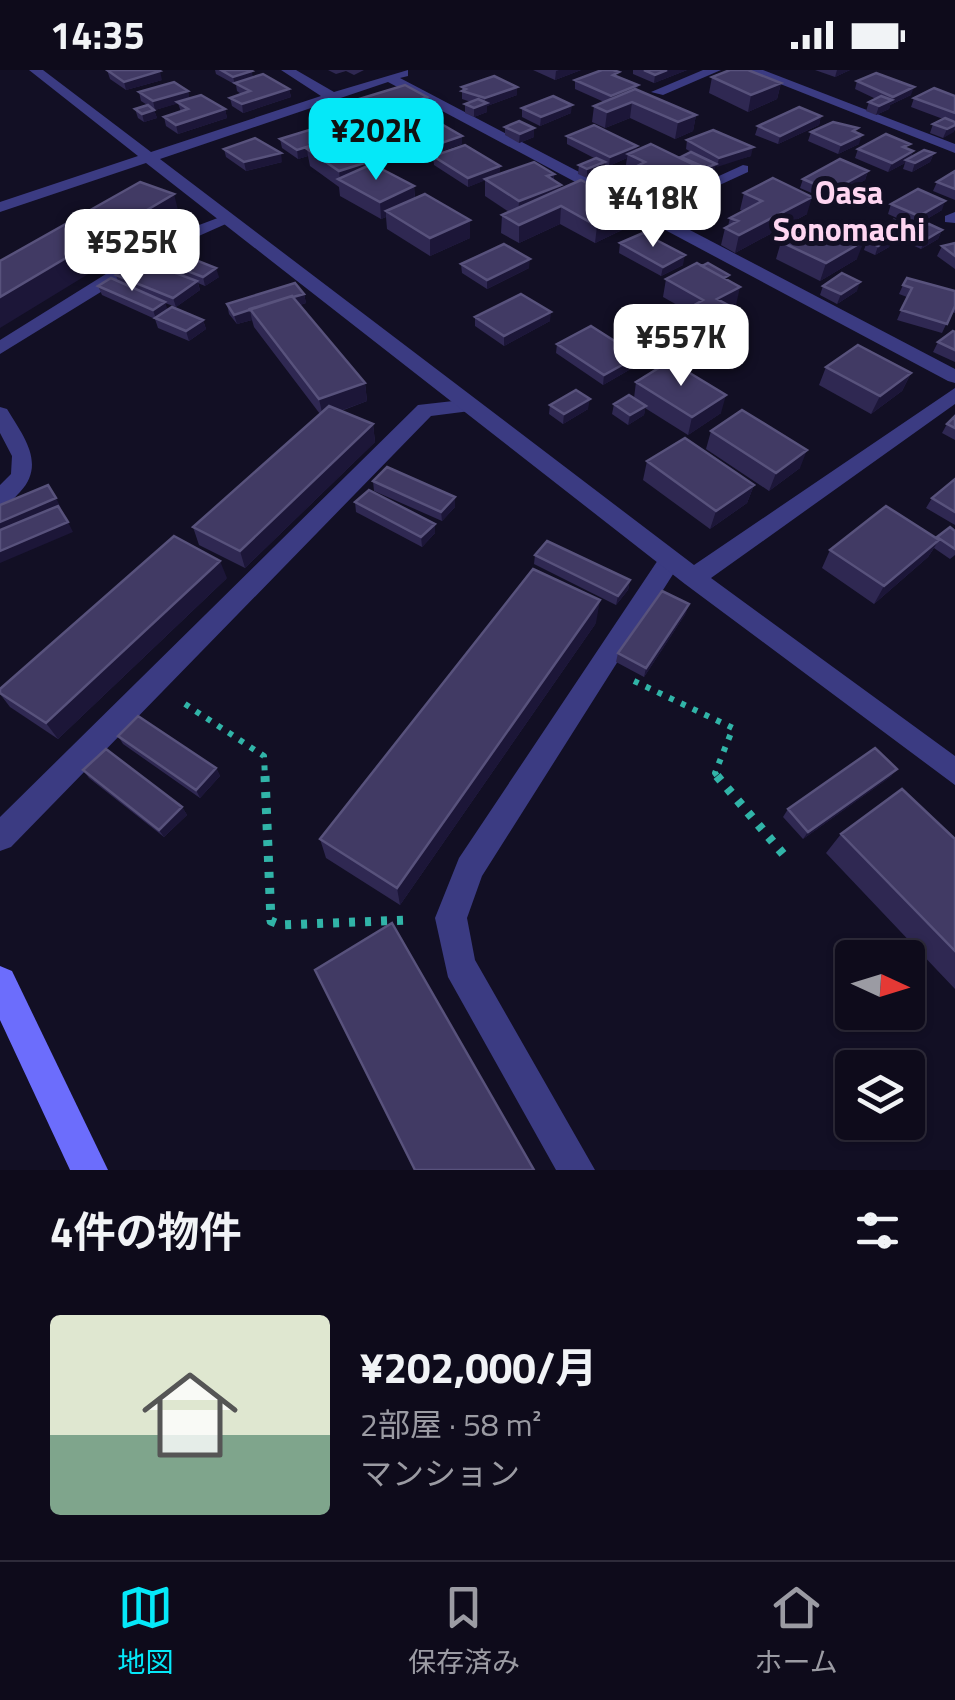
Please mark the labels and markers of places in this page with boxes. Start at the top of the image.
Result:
pin: ¥202K [306,98,446,183]
pin: ¥418K [583,165,723,250]
pin: ¥525K [62,209,202,294]
pin: ¥557K [611,304,751,389]

